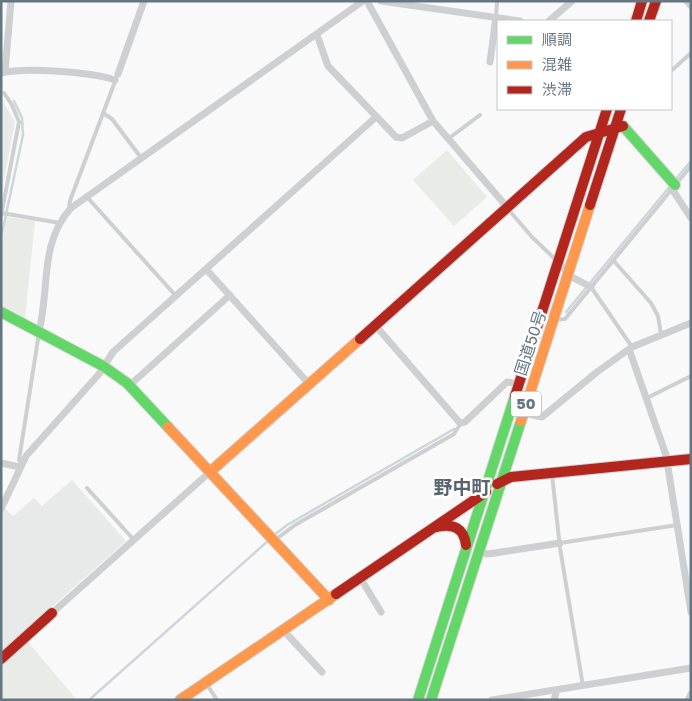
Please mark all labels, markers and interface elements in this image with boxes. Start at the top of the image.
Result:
legend [497,20,672,110]
text: 順調 [542,30,572,48]
text: 混雑 [542,55,572,73]
text: 渋滞 [542,80,572,98]
street label: 国道50号 [510,308,550,378]
road number: 50 [511,392,541,416]
district label: 野中町 [433,475,491,498]

